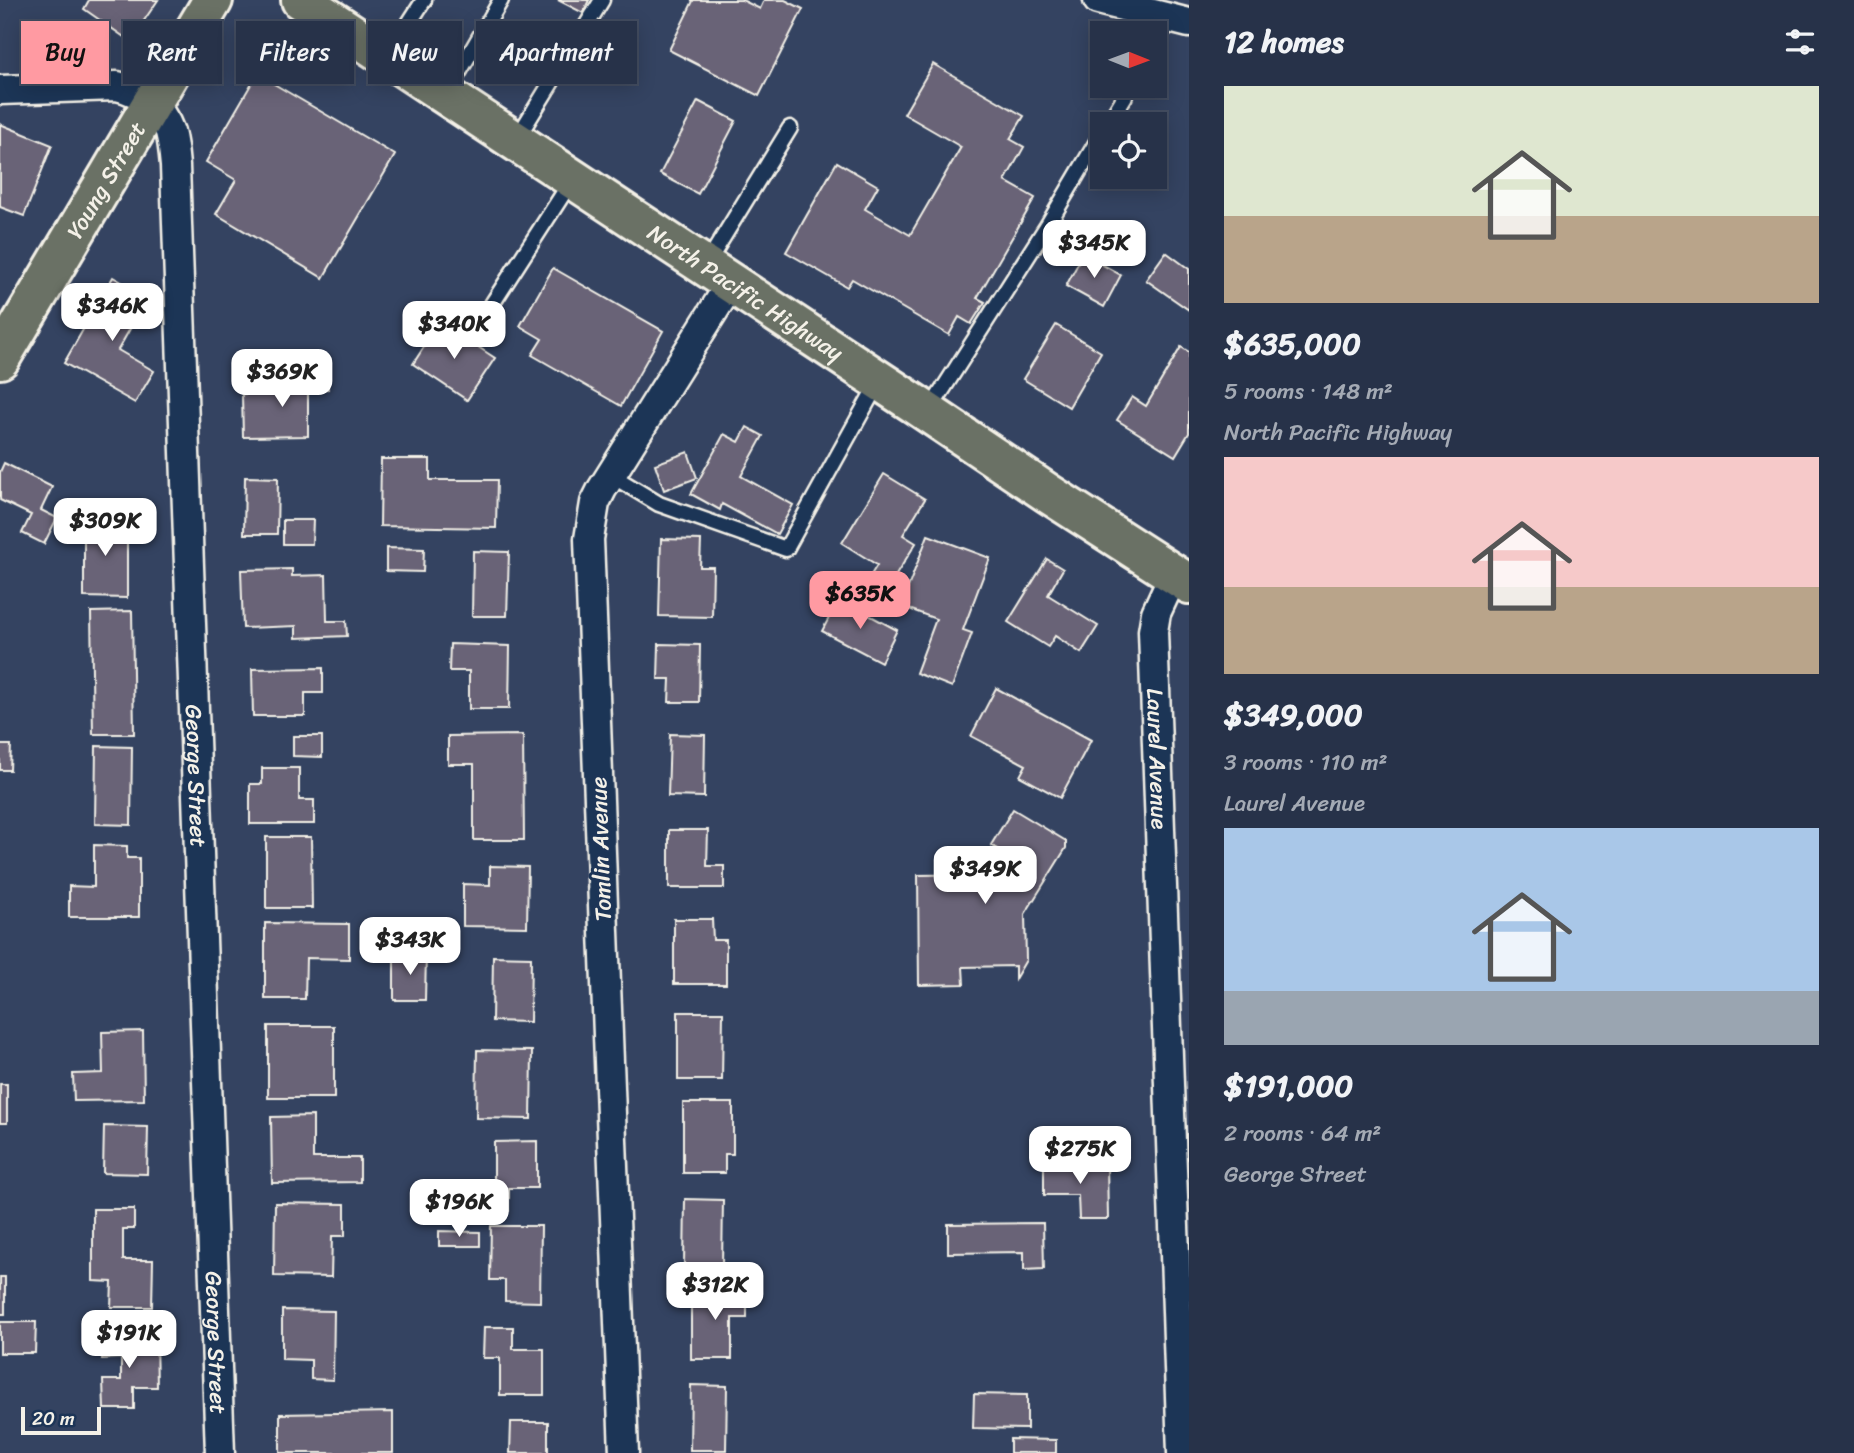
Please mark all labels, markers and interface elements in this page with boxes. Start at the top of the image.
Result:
text: 12 homes [1224,15,1344,69]
chip: Buy [21,21,109,84]
chip: Rent [123,21,222,84]
chip: Filters [236,21,354,84]
chip: New [368,21,462,84]
chip: Apartment [476,21,637,84]
north arrow [1090,21,1167,98]
map controls [1090,21,1167,189]
icon: filters [1781,23,1819,61]
button: locate [1090,112,1167,189]
street label: Young Street [55,113,157,247]
icon: home [1459,132,1585,258]
street label: North Pacific Highway [639,213,852,372]
pin: $345K [1045,220,1143,280]
text: $345K [1059,222,1129,263]
pin: $346K [63,284,161,343]
text: $346K [77,285,147,326]
pin: $340K [405,302,503,361]
text: $340K [418,303,490,344]
text: $635,000 [1224,317,1361,371]
pin: $369K [233,350,331,409]
text: $369K [247,351,317,392]
text: 5 rooms · 148 m² [1224,371,1393,412]
text: North Pacific Highway [1224,412,1452,453]
pin: $309K [56,498,154,558]
text: $309K [70,500,140,541]
icon: home [1459,503,1585,629]
pin: $635K [811,572,909,631]
text: $635K [825,573,895,614]
street label: Laurel Avenue [1135,688,1180,830]
text: $349,000 [1224,688,1363,742]
street label: George Street [173,704,219,848]
text: 3 rooms · 110 m² [1224,742,1388,783]
street label: Tomlin Avenue [578,776,624,922]
text: Laurel Avenue [1224,783,1365,824]
pin: $349K [936,846,1034,906]
text: $349K [950,848,1020,889]
icon: home [1459,874,1585,1000]
pin: $343K [361,918,459,977]
text: $343K [375,919,445,960]
text: $191,000 [1224,1059,1353,1113]
text: 2 rooms · 64 m² [1224,1113,1381,1154]
pin: $275K [1031,1126,1129,1186]
text: $275K [1045,1128,1115,1169]
text: George Street [1224,1154,1367,1195]
pin: $196K [410,1180,508,1239]
text: $196K [426,1181,492,1222]
pin: $312K [666,1262,764,1322]
text: $312K [682,1264,748,1305]
street label: George Street [193,1270,239,1415]
pin: $191K [80,1310,178,1370]
text: $191K [97,1312,161,1353]
text: 20 m [32,1402,75,1435]
scale bar [21,1404,102,1436]

